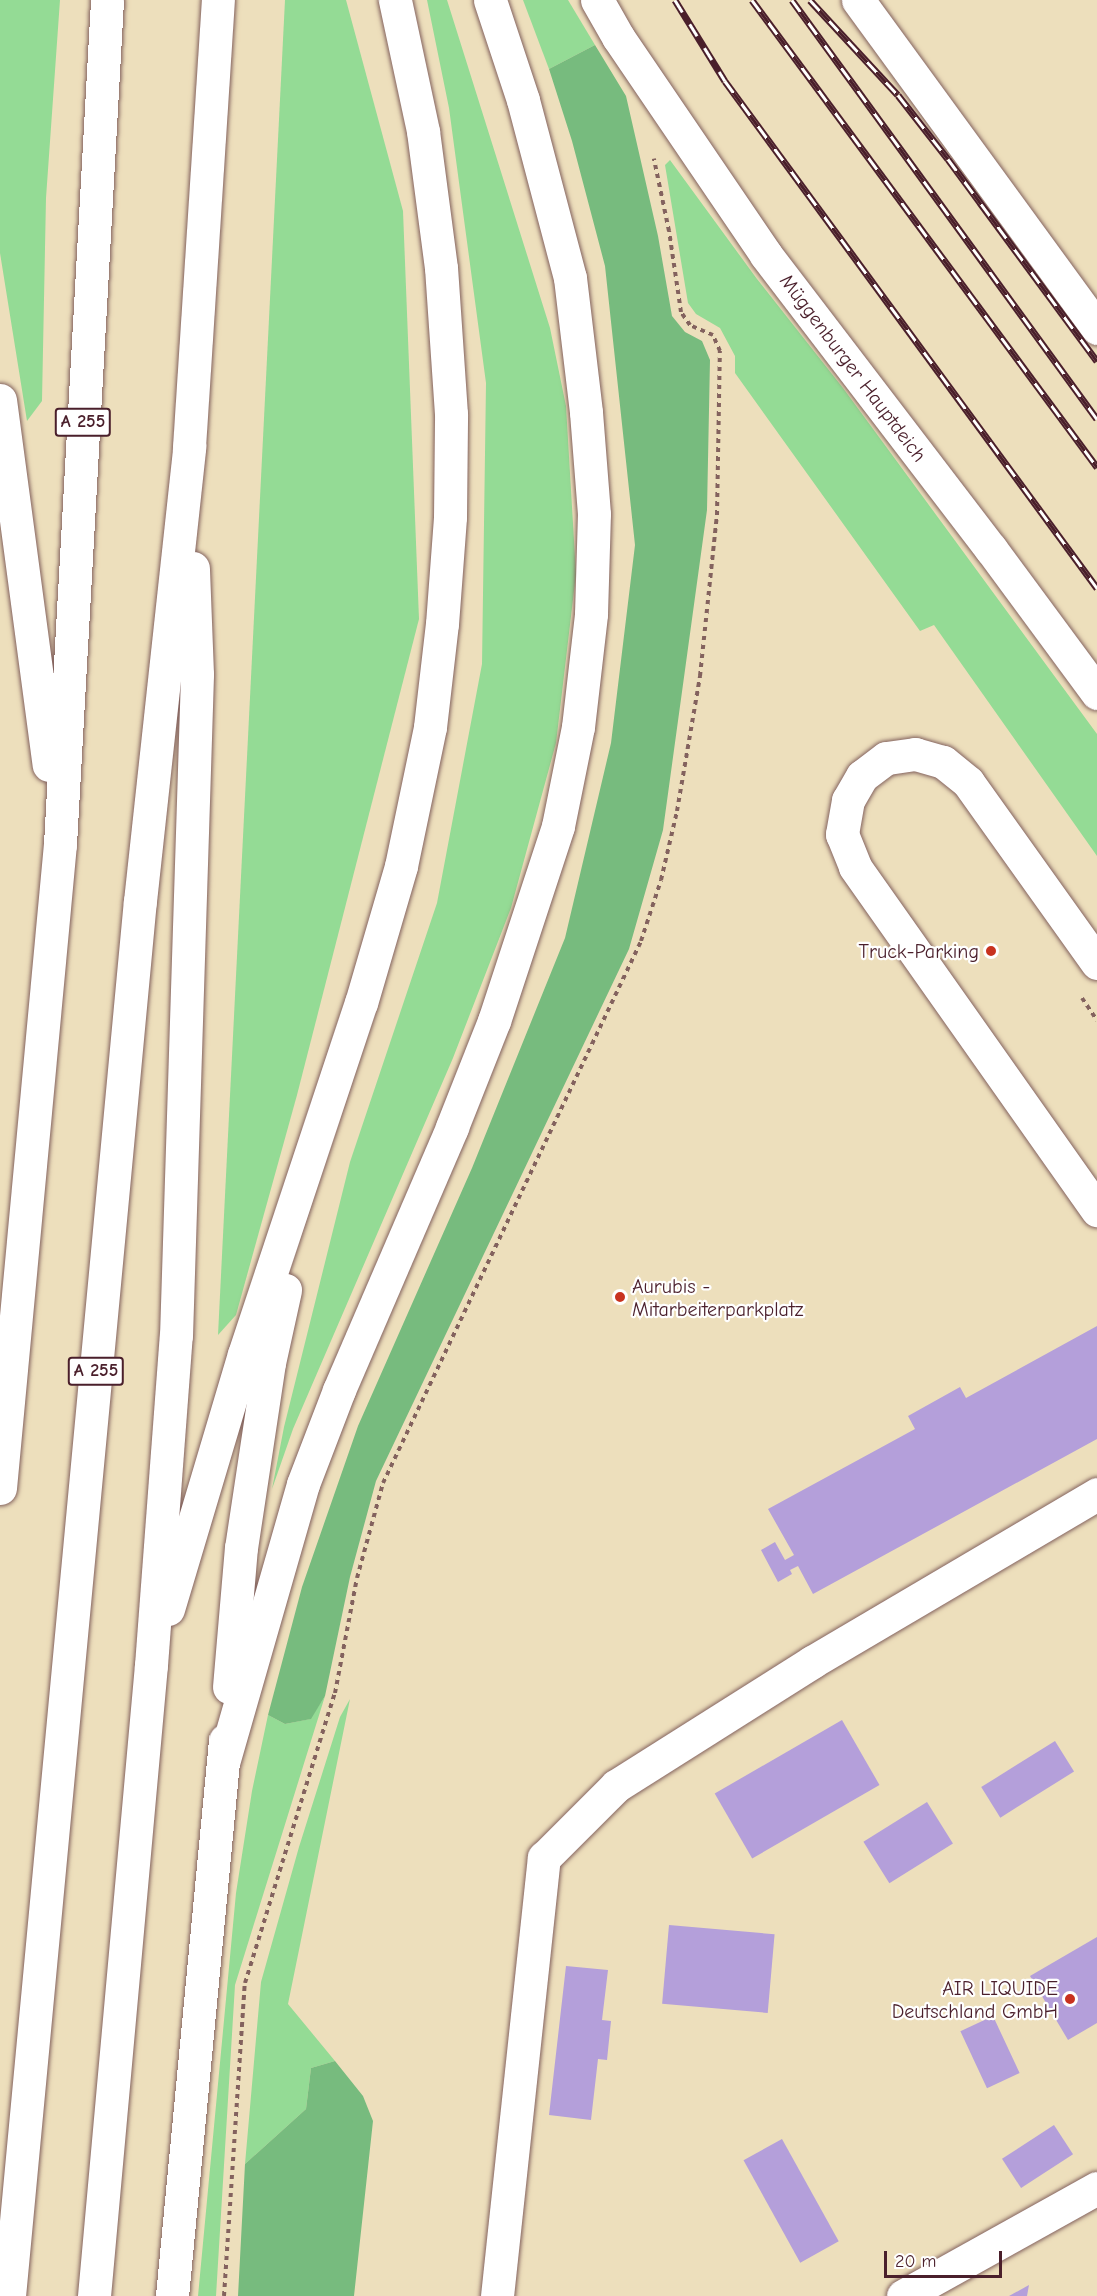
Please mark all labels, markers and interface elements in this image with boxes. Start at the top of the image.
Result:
street label: Müggenburger Hauptdeich [775,269,931,467]
road number: A 255 [54,407,112,437]
place label: Truck-Parking [859,939,979,963]
marker: Truck-Parking [984,944,998,958]
place label: Aurubis - Mitarbeiterparkplatz [632,1274,803,1321]
marker: Aurubis - Mitarbeiterparkplatz [613,1290,627,1304]
road number: A 255 [68,1356,124,1386]
place label: AIR LIQUIDE Deutschland GmbH [892,1976,1058,2023]
marker: AIR LIQUIDE Deutschland GmbH [1063,1992,1077,2006]
scale bar [887,2239,1006,2277]
text: 20 m [895,2251,936,2272]

